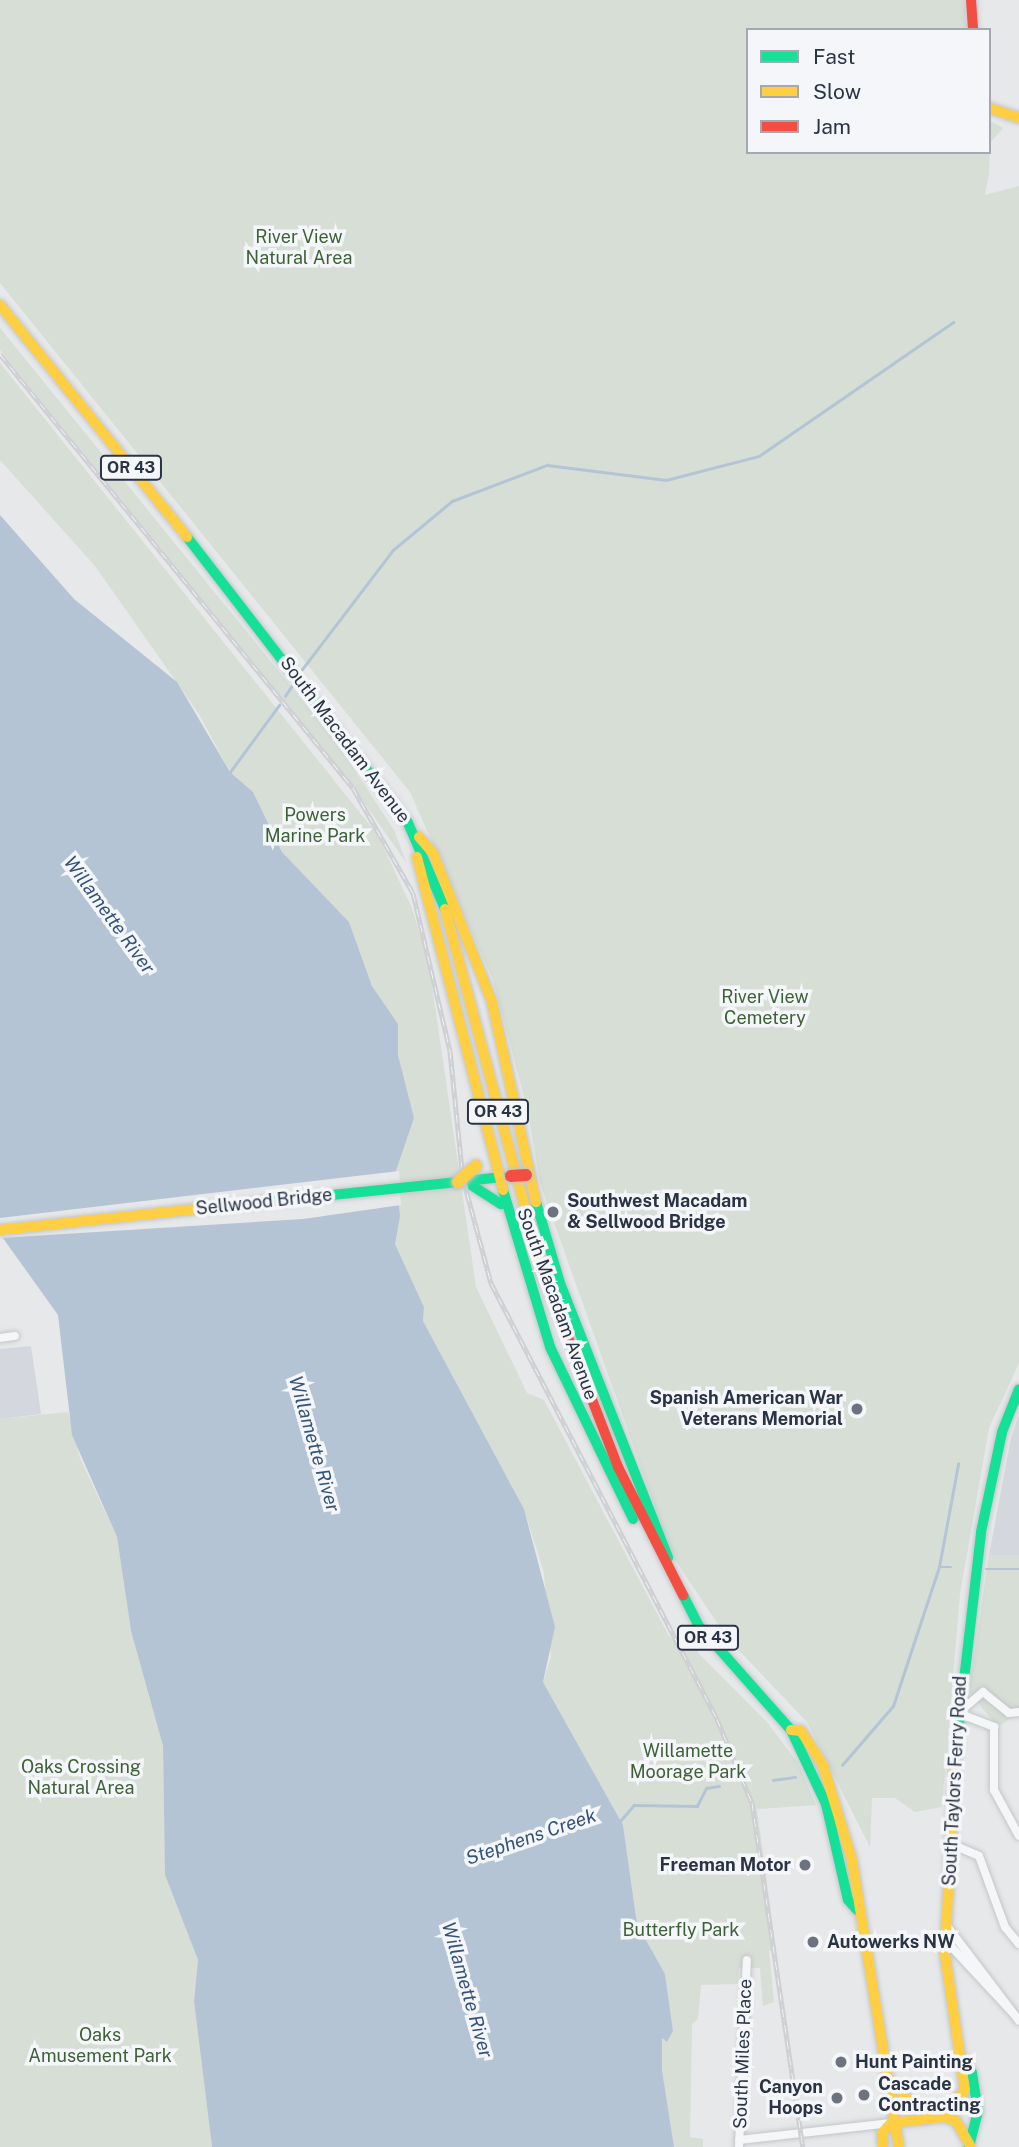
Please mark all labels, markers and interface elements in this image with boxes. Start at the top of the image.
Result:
legend [746,28,991,154]
text: Fast [813,44,855,69]
text: Slow [813,79,861,104]
text: Jam [813,114,851,139]
park label: River View Natural Area [246,227,352,270]
road number: OR 43 [100,456,162,481]
street label: South Macadam Avenue [275,653,415,827]
park label: Powers Marine Park [265,805,365,848]
water label: Willamette River [59,852,159,978]
park label: River View Cemetery [721,987,809,1030]
road number: OR 43 [466,1100,530,1124]
street label: Sellwood Bridge [195,1184,333,1220]
place label: Southwest Macadam & Sellwood Bridge [567,1191,747,1234]
marker: Southwest Macadam & Sellwood Bridge [545,1204,561,1220]
street label: South Macadam Avenue [512,1205,602,1403]
water label: Willamette River [284,1373,344,1515]
place label: Spanish American War Veterans Memorial [649,1388,843,1430]
marker: Spanish American War Veterans Memorial [849,1401,865,1417]
road number: OR 43 [676,1626,740,1650]
street label: South Taylors Ferry Road [939,1675,971,1887]
park label: Willamette Moorage Park [630,1741,746,1784]
park label: Oaks Crossing Natural Area [21,1757,141,1800]
water label: Stephens Creek [463,1804,599,1870]
place label: Freeman Motor [660,1854,791,1876]
marker: Freeman Motor [797,1857,813,1873]
water label: Willamette River [437,1919,497,2061]
park label: Butterfly Park [623,1919,739,1941]
place label: Autowerks NW [827,1931,955,1953]
marker: Autowerks NW [805,1934,821,1950]
street label: South Miles Place [730,1979,756,2129]
park label: Oaks Amusement Park [28,2025,172,2068]
place label: Hunt Painting [855,2051,973,2073]
marker: Hunt Painting [833,2054,849,2070]
place label: Cascade Contracting [878,2074,980,2116]
place label: Canyon Hoops [759,2077,823,2120]
marker: Cascade Contracting [856,2087,872,2103]
marker: Canyon Hoops [829,2090,845,2106]

